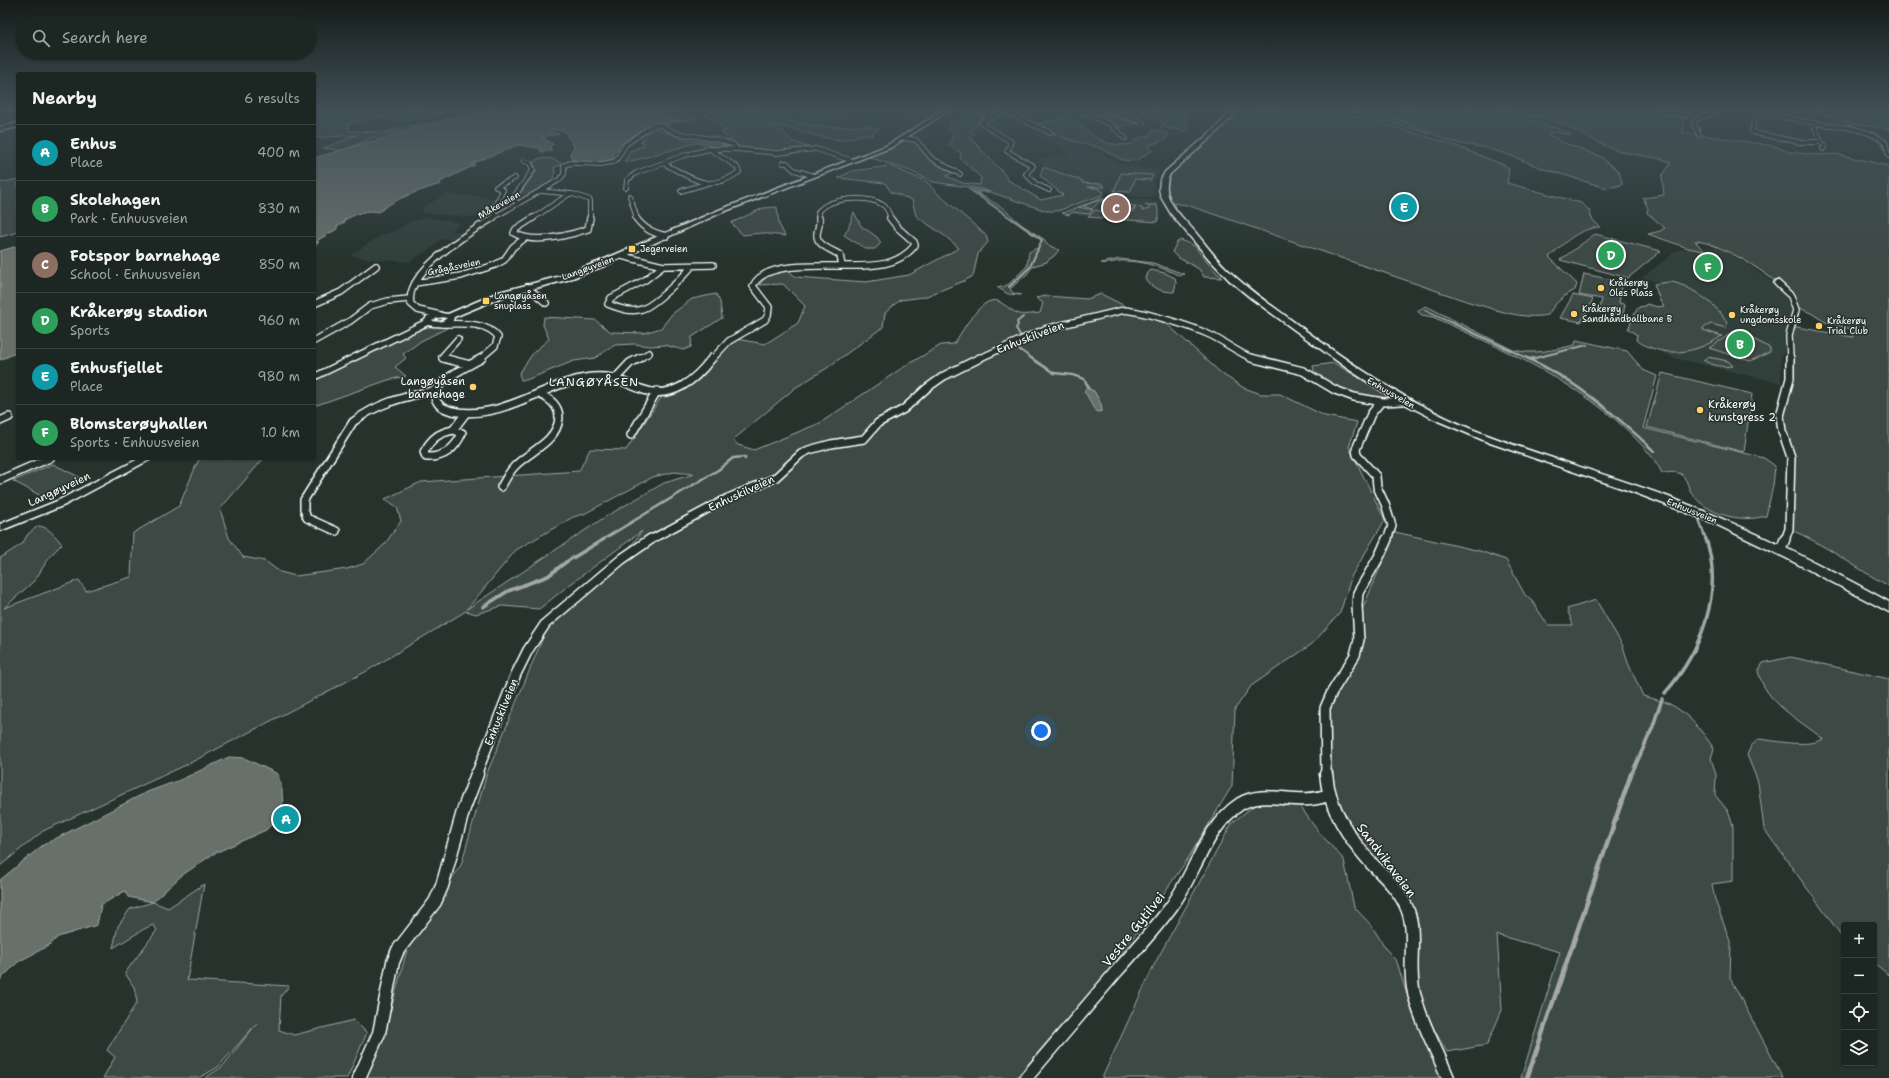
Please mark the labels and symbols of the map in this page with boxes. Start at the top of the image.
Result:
street label: Måkeveien [476,188,523,222]
pin: E [1391,192,1417,222]
pin: C [1103,193,1129,223]
pin: D [1598,240,1624,270]
place label: Jegerveien [640,243,688,255]
marker: Jegerveien [627,244,637,254]
pin: F [1695,252,1721,282]
street label: Langøyveien [560,253,616,283]
street label: Grågåsveien [426,255,482,278]
place label: Kråkerøy Oles Plass [1609,277,1653,299]
marker: Kråkerøy Oles Plass [1596,283,1606,293]
place label: Langøyåsen snuplass [494,290,547,312]
marker: Langøyåsen snuplass [481,296,491,306]
place label: Kråkerøy Sandhåndballbane B [1582,303,1672,325]
place label: Kråkerøy ungdomsskole [1740,304,1801,326]
marker: Kråkerøy Sandhåndballbane B [1569,309,1579,319]
marker: Kråkerøy ungdomsskole [1727,310,1737,320]
place label: Kråkerøy Trial Club [1827,315,1868,337]
street label: Enhuskilveien [994,318,1066,357]
marker: Kråkerøy Trial Club [1814,321,1824,331]
pin: B [1727,329,1753,359]
place label: Langøyåsen barnehage [401,374,465,402]
district label: LANGØYÅSEN [549,374,639,390]
street label: Enhuusveien [1365,374,1418,412]
marker: Langøyåsen barnehage [468,382,478,392]
place label: Kråkerøy kunstgress 2 [1708,397,1776,425]
marker: Kråkerøy kunstgress 2 [1695,405,1705,415]
street label: Langøyveien [26,468,93,510]
street label: Enhuskilveien [706,471,777,515]
street label: Enhuusveien [1665,495,1719,527]
street label: Enhuskilveien [481,676,522,748]
your location [1031,721,1051,741]
pin: A [273,804,299,834]
street label: Sandvikaveien [1353,820,1420,901]
street label: Vestre Gytilvei [1098,888,1169,970]

